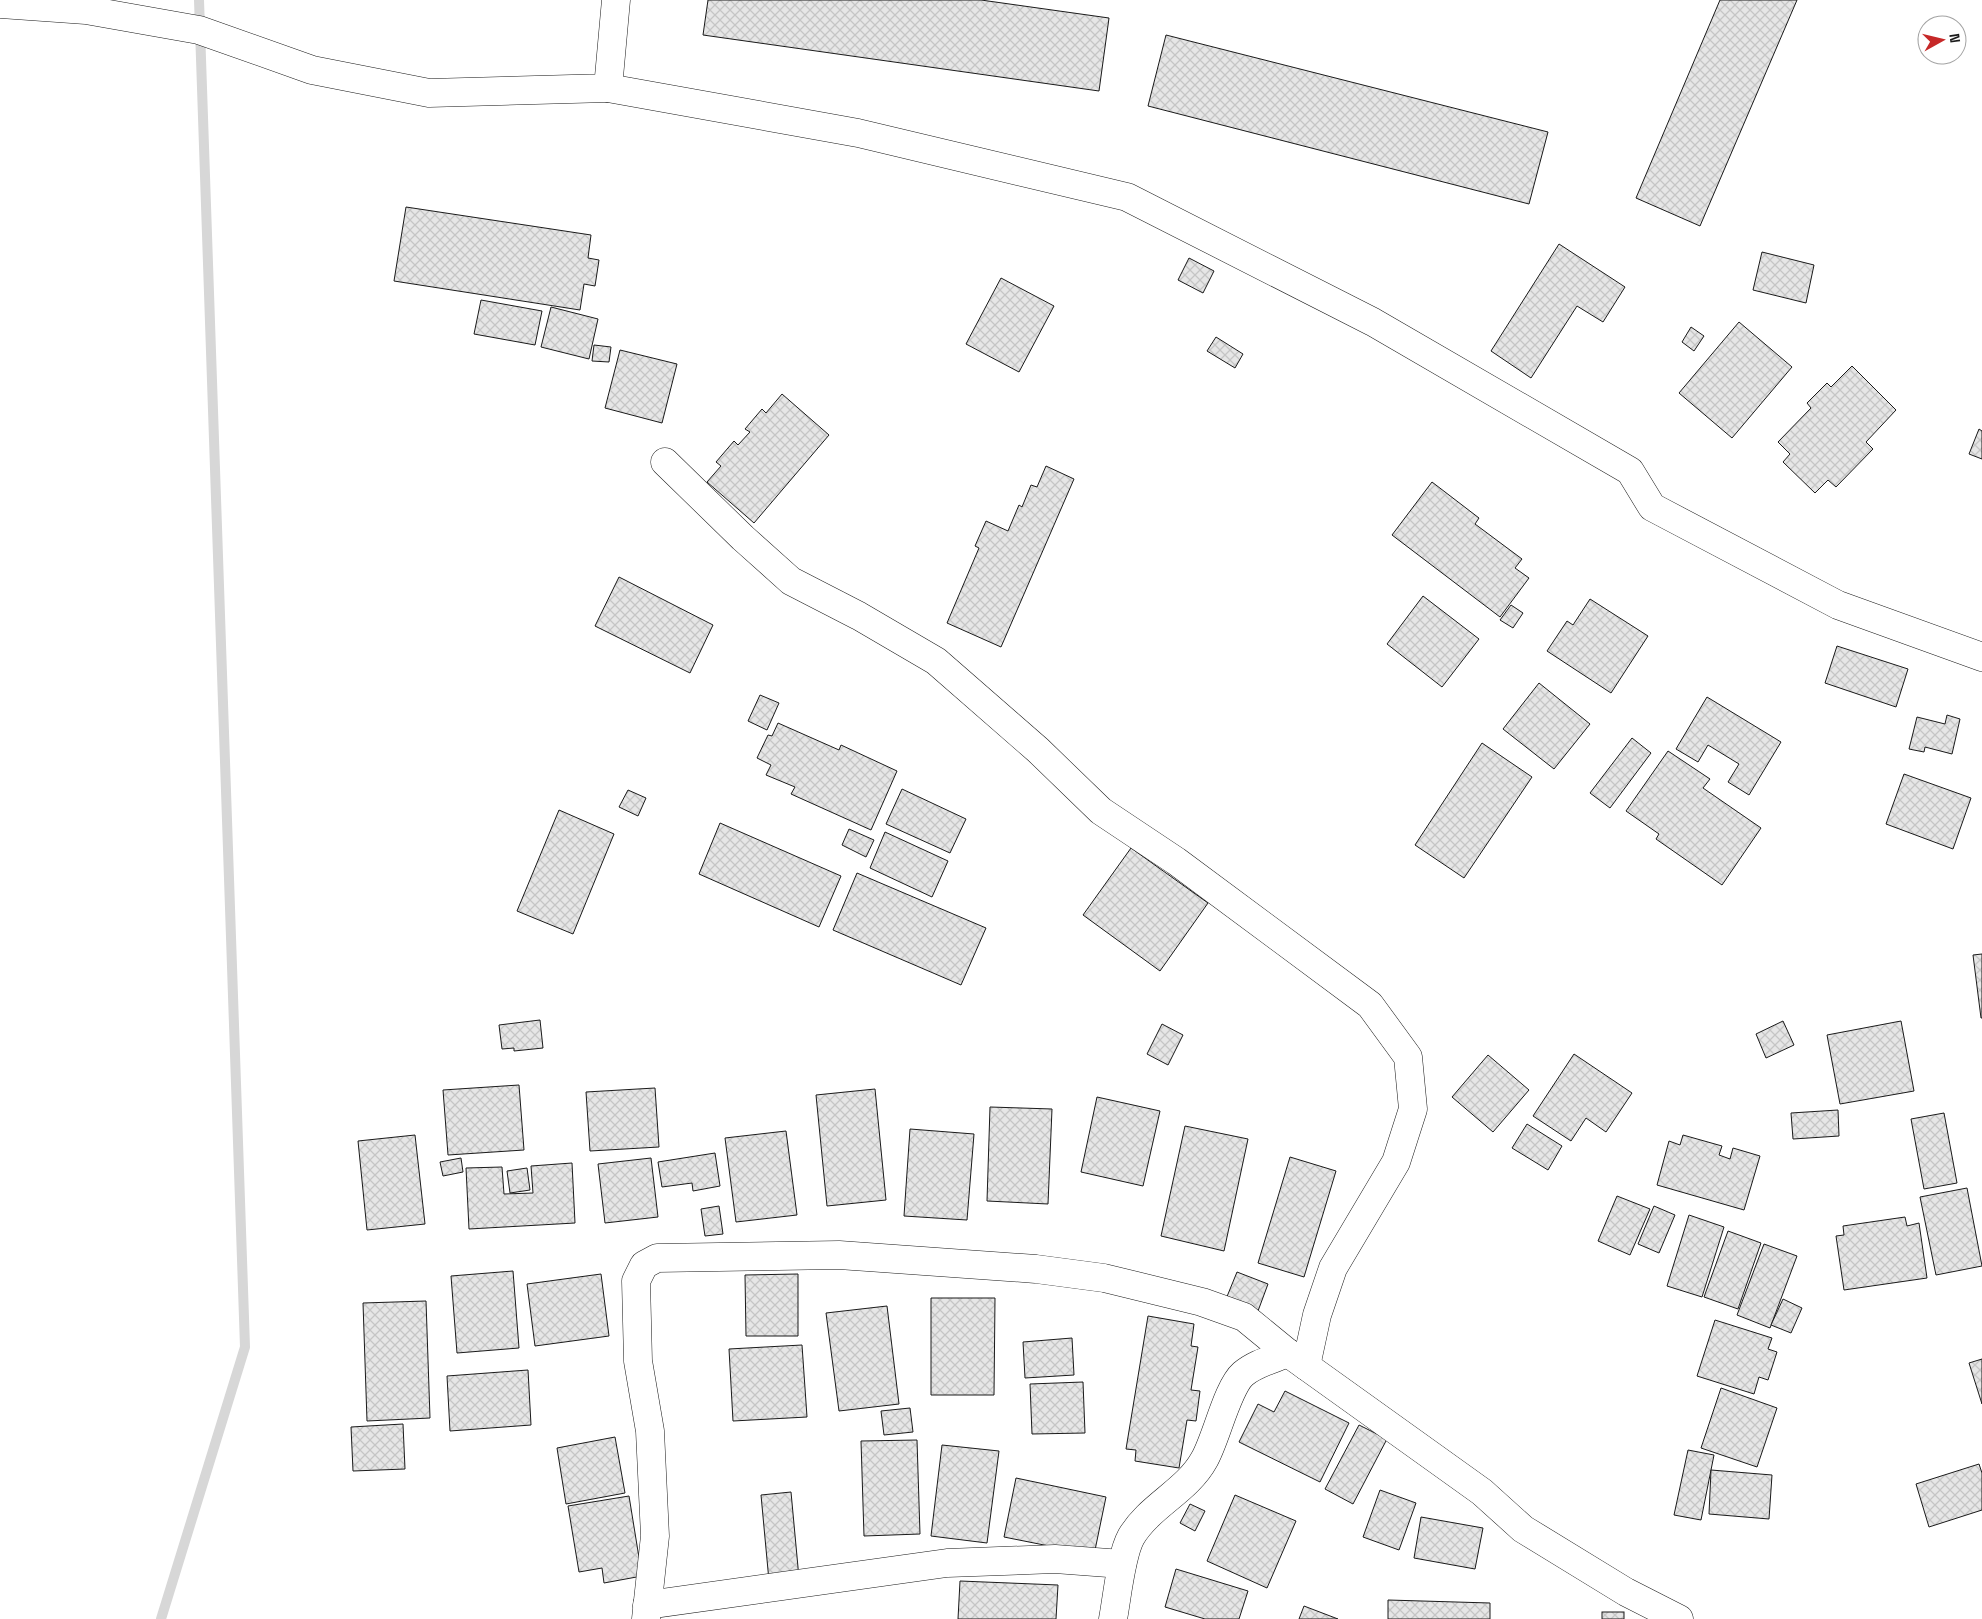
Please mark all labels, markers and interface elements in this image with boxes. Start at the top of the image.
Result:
north arrow [1917,15,1967,65]
text: N [1945,32,1964,44]

